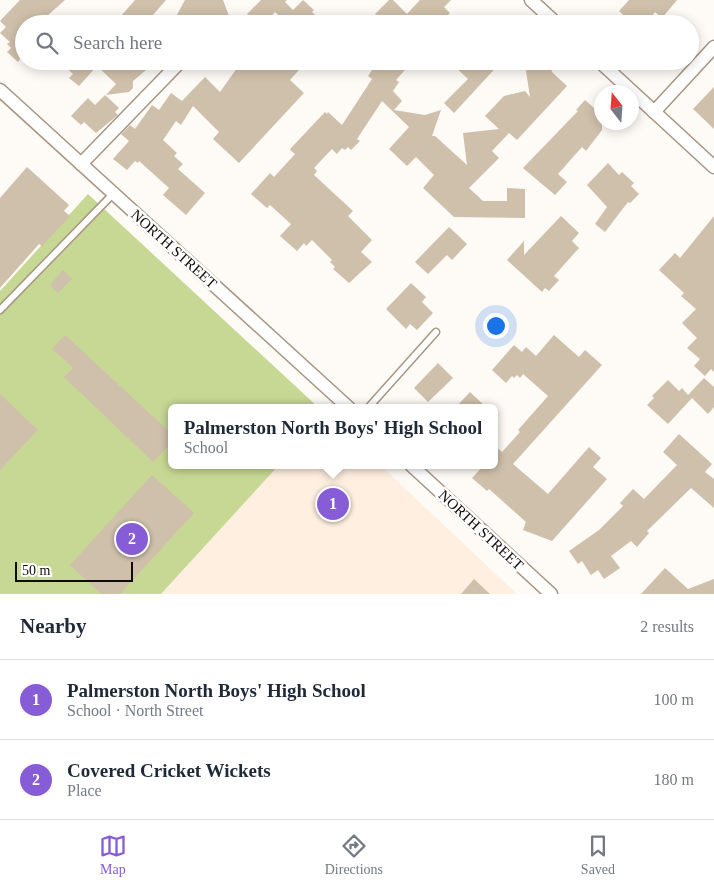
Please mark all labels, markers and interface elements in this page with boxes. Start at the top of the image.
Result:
search box [15,15,699,70]
icon: search [33,29,61,57]
text: Search here [73,32,162,53]
north arrow [594,85,639,130]
street label: NORTH STREET [128,206,220,292]
your location [483,313,509,339]
popup [168,404,498,469]
text: Palmerston North Boys' High School [184,417,482,438]
text: School [184,439,228,456]
pin: 1 [317,485,349,523]
street label: NORTH STREET [435,487,527,573]
pin: 2 [116,520,148,558]
scale bar [15,559,132,582]
text: 50 m [22,563,50,578]
text: Nearby [20,614,87,638]
text: 2 results [640,618,694,635]
text: Palmerston North Boys' High School [67,680,366,701]
text: 1 [32,691,40,708]
text: 100 m [654,691,694,708]
text: School · North Street [67,702,203,719]
text: Covered Cricket Wickets [67,760,271,781]
text: 2 [32,771,40,788]
text: 180 m [654,771,694,788]
text: Place [67,782,102,799]
tab: Map [99,832,127,878]
tab: Directions [325,832,383,878]
tab: Saved [581,832,615,878]

